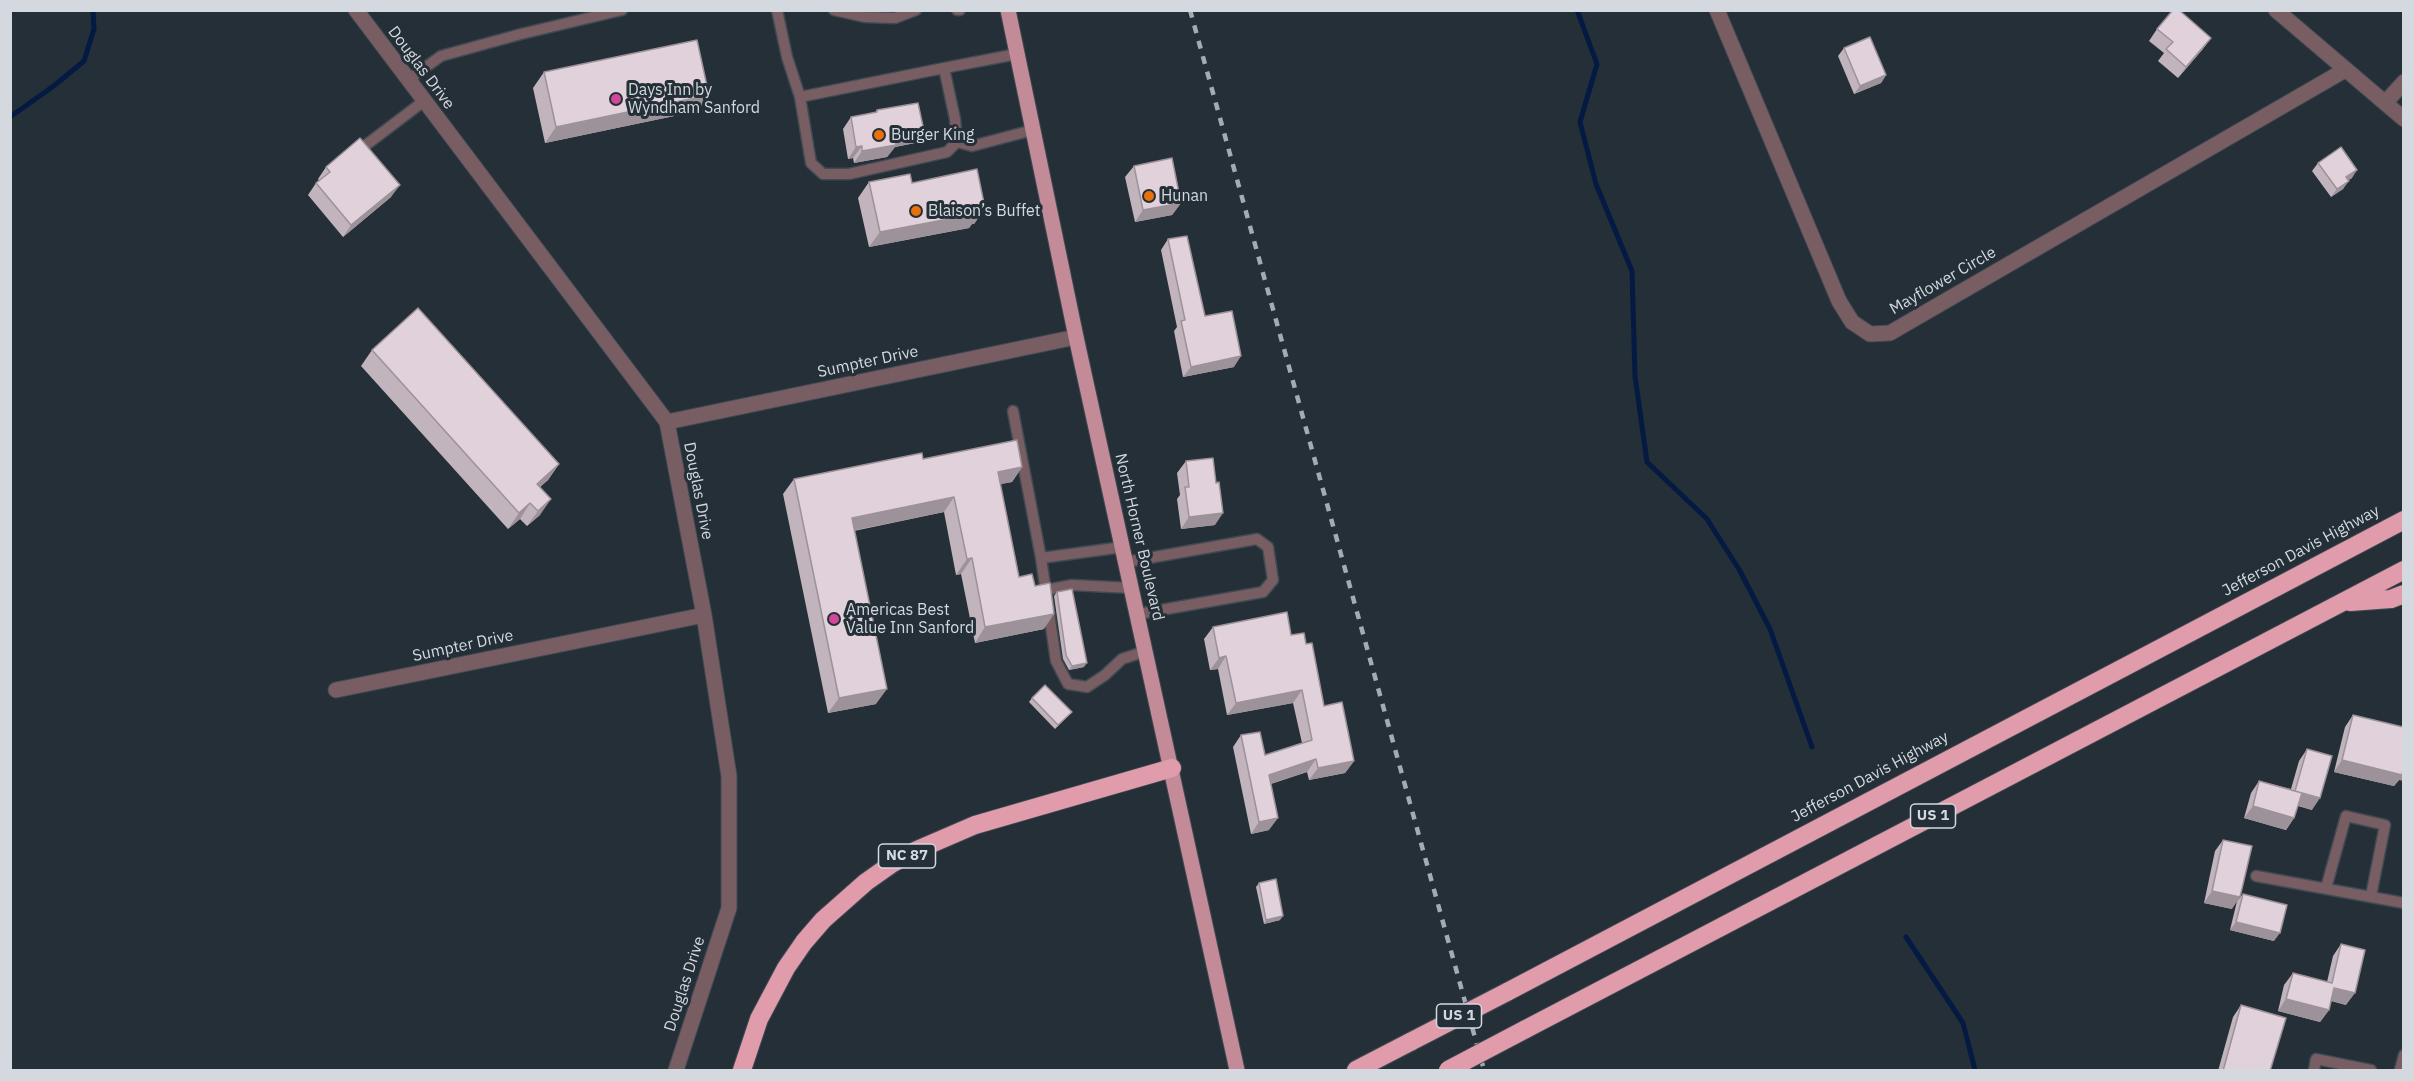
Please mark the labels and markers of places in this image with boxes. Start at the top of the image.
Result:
place label: Days Inn by Wyndham Sanford [628,80,760,118]
marker: Days Inn by Wyndham Sanford [609,92,623,106]
place label: Burger King [891,125,975,145]
marker: Burger King [872,128,886,142]
place label: Hunan [1161,186,1208,206]
marker: Hunan [1142,189,1156,203]
place label: Blaison’s Buffet [928,201,1040,221]
marker: Blaison’s Buffet [909,204,923,218]
place label: Americas Best Value Inn Sanford [846,600,974,638]
marker: Americas Best Value Inn Sanford [827,612,841,626]

